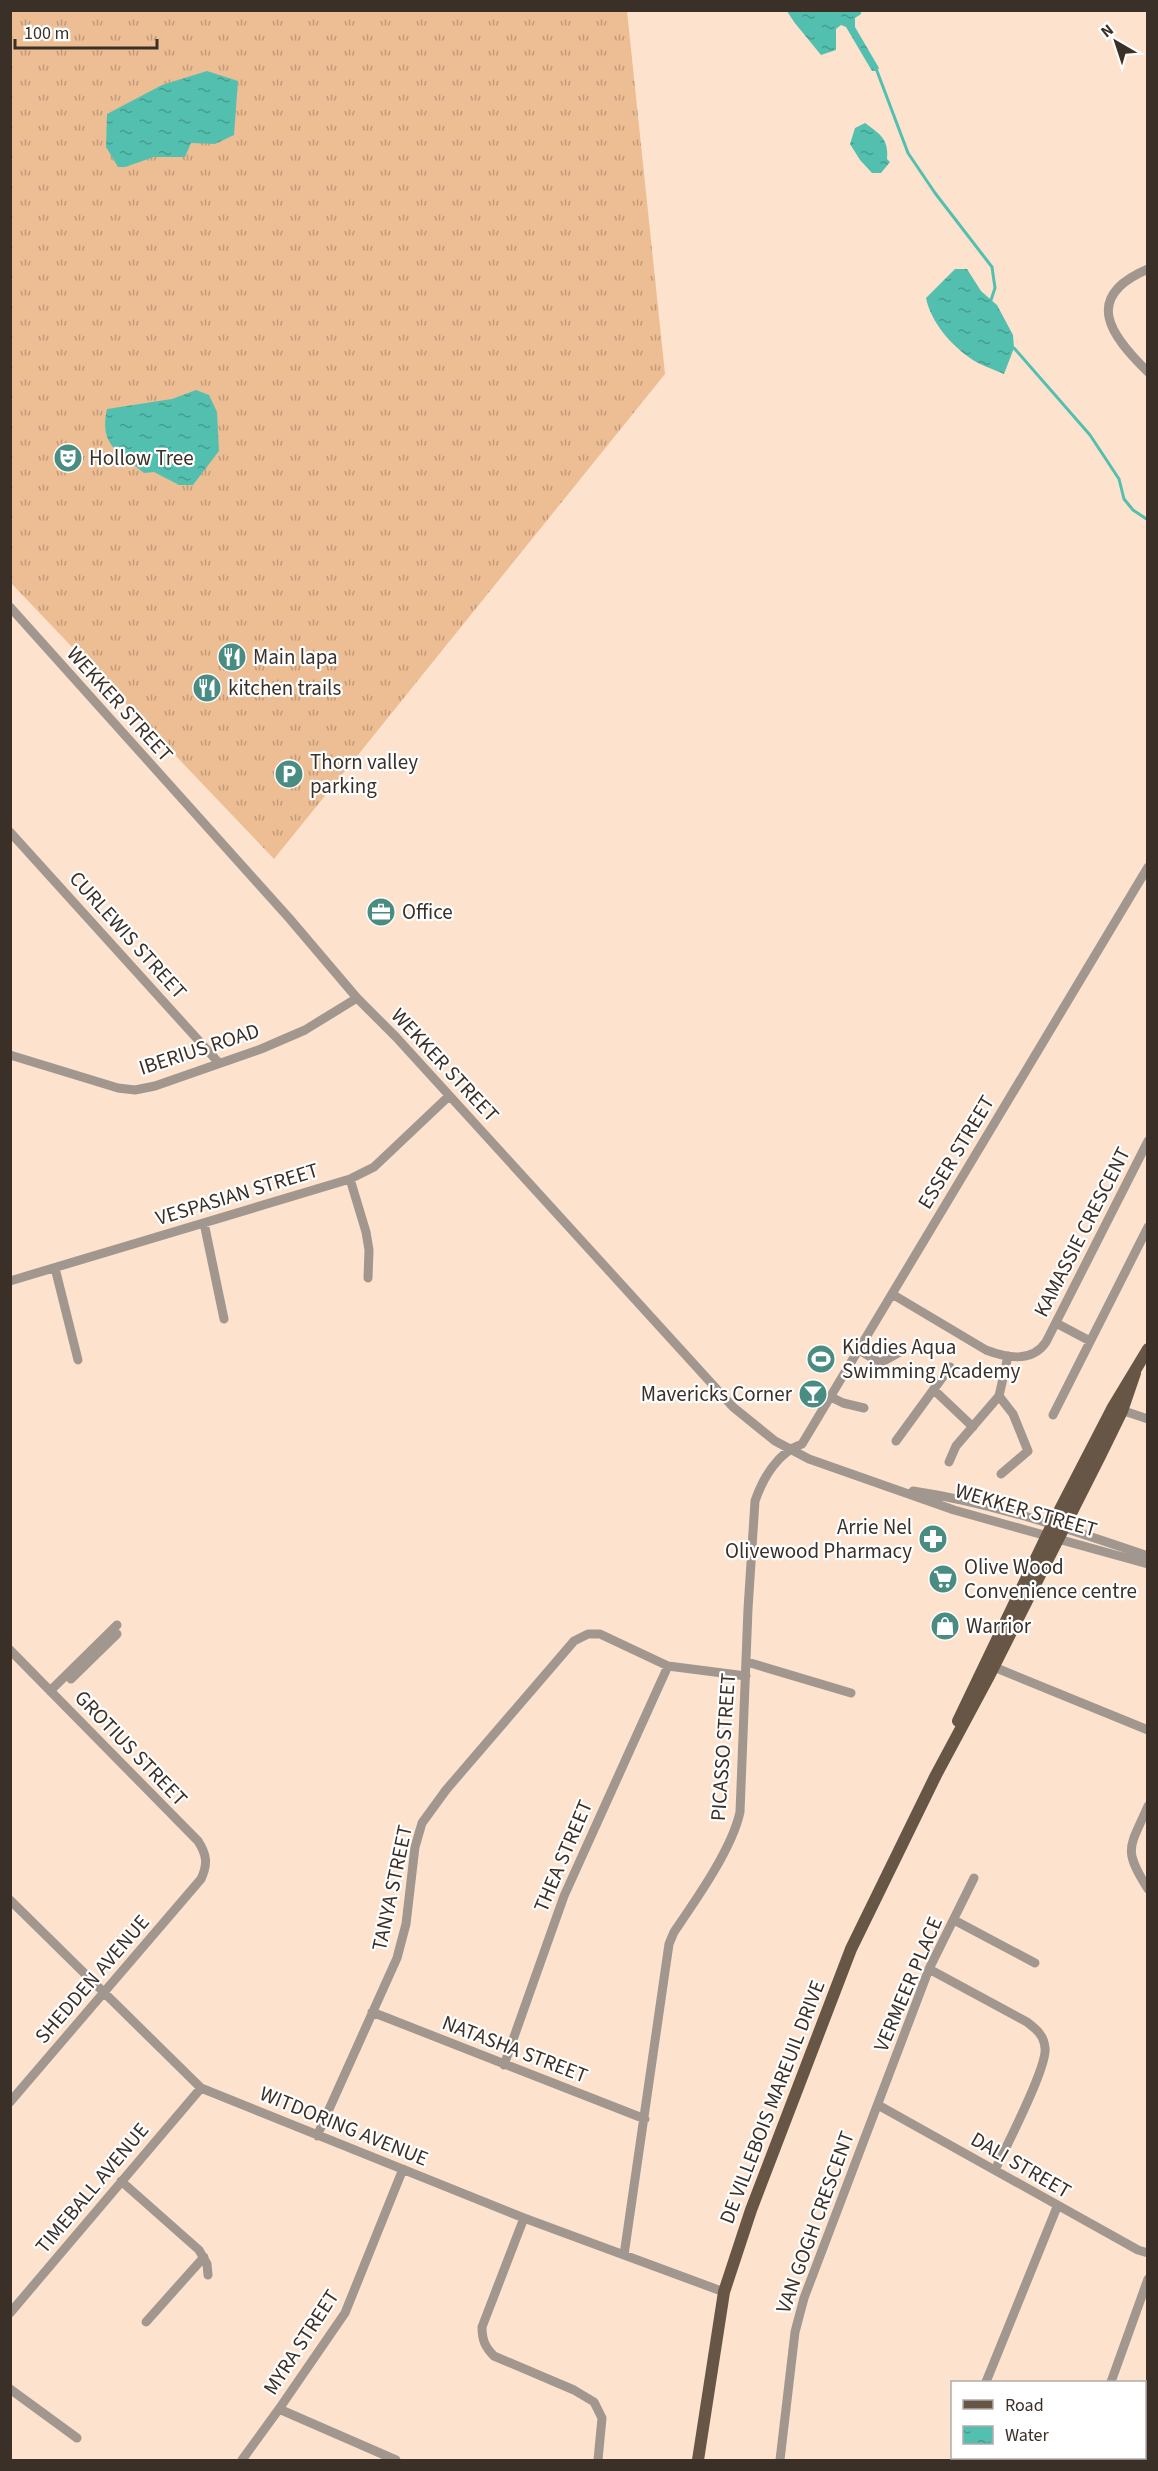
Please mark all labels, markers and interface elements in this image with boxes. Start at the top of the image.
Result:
scale bar [15,12,158,50]
north arrow [1086,12,1146,72]
text: N [1096,19,1118,43]
text: 100 m [24,21,69,46]
theatre icon: Hollow Tree [52,442,84,474]
place label: Hollow Tree [89,443,194,473]
street label: WEKKER STREET [60,640,180,768]
restaurant icon: Main lapa [216,641,248,673]
place label: Main lapa [253,642,338,672]
restaurant icon: kitchen trails [191,672,223,704]
place label: kitchen trails [228,673,341,703]
place label: Thorn valley parking [310,747,418,801]
parking icon: Thorn valley parking [273,758,305,790]
street label: CURLEWIS STREET [62,864,194,1006]
office icon: Office [365,896,397,928]
place label: Office [402,897,453,927]
street label: WEKKER STREET [384,1001,506,1129]
street label: IBERIUS ROAD [135,1015,263,1083]
street label: ESSER STREET [910,1089,1002,1215]
street label: KAMASSIE CRESCENT [1026,1142,1138,1322]
street label: VESPASIAN STREET [152,1155,322,1233]
place label: Kiddies Aqua Swimming Academy [842,1332,1021,1386]
sports icon: Kiddies Aqua Swimming Academy [805,1343,837,1375]
bar icon: Mavericks Corner [797,1378,829,1410]
place label: Mavericks Corner [641,1379,793,1409]
street label: WEKKER STREET [951,1475,1101,1545]
place label: Arrie Nel Olivewood Pharmacy [725,1512,912,1566]
pharmacy icon: Arrie Nel Olivewood Pharmacy [917,1523,949,1555]
place label: Olive Wood Convenience centre [964,1552,1137,1606]
supermarket icon: Olive Wood Convenience centre [927,1563,959,1595]
shop icon: Warrior [929,1610,961,1642]
place label: Warrior [966,1611,1032,1641]
street label: PICASSO STREET [703,1672,743,1822]
street label: GROTIUS STREET [68,1683,194,1813]
street label: THEA STREET [526,1795,600,1917]
street label: TANYA STREET [364,1822,420,1954]
street label: SHEDDEN AVENUE [28,1908,156,2050]
street label: VERMEER PLACE [866,1912,950,2056]
street label: DE VILLEBOIS MAREUIL DRIVE [712,1976,832,2228]
street label: NATASHA STREET [438,2007,592,2091]
street label: WITDORING AVENUE [255,2078,433,2174]
street label: TIMEBALL AVENUE [28,2116,156,2260]
street label: DALI STREET [965,2124,1077,2206]
street label: VAN GOGH CRESCENT [768,2127,862,2317]
street label: MYRA STREET [256,2283,346,2401]
legend [951,2381,1146,2459]
text: Road [1005,2393,1044,2418]
text: Water [1005,2423,1049,2448]

